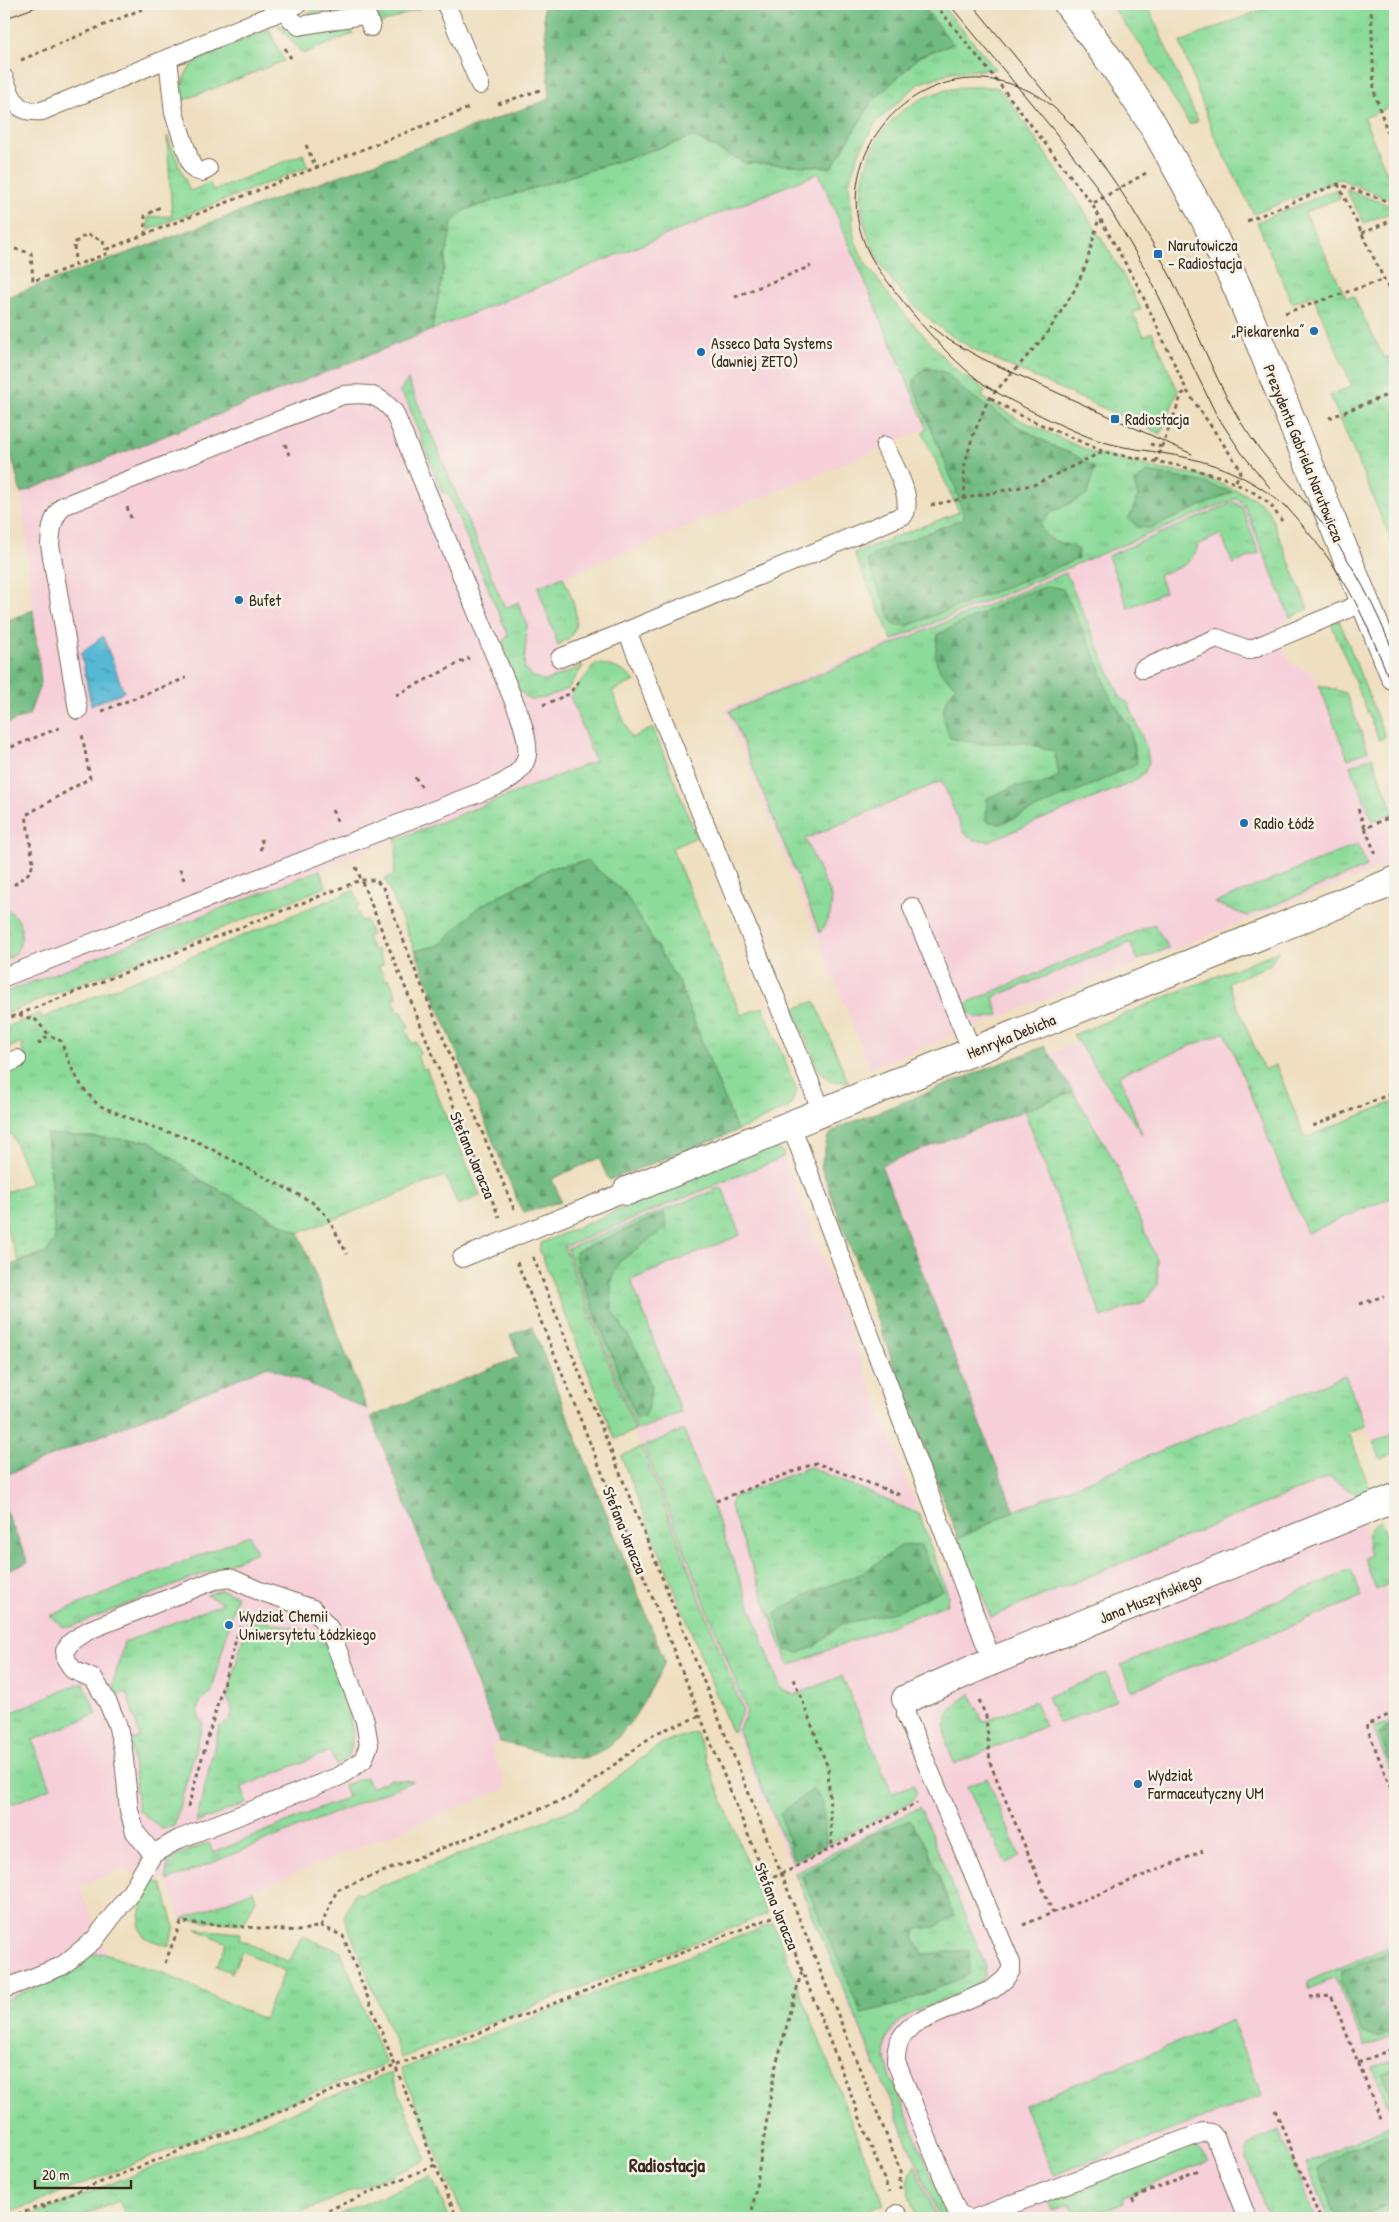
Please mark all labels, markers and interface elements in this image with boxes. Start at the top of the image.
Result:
place label: Narutowicza - Radiostacja [1168,234,1242,274]
marker: Narutowicza - Radiostacja [1152,248,1164,260]
place label: „Piekarenka” [1231,320,1304,342]
marker: „Piekarenka” [1308,325,1320,337]
place label: Asseco Data Systems (dawniej ZETO) [711,332,832,372]
marker: Asseco Data Systems (dawniej ZETO) [695,346,707,358]
street label: Prezydenta Gabriela Narutowicza [1258,361,1350,545]
place label: Radiostacja [1125,408,1189,430]
marker: Radiostacja [1109,413,1121,425]
place label: Bufet [249,589,282,611]
marker: Bufet [233,594,245,606]
place label: Radio Łódź [1254,812,1314,834]
marker: Radio Łódź [1238,817,1250,829]
street label: Henryka Debicha [963,1008,1059,1064]
street label: Stefana Jaracza [445,1108,501,1202]
street label: Stefana Jaracza [597,1483,653,1577]
street label: Jana Muszyńskiego [1096,1567,1205,1629]
place label: Wydział Chemii Uniwersytetu Łódzkiego [239,1605,376,1645]
marker: Wydział Chemii Uniwersytetu Łódzkiego [223,1619,235,1631]
place label: Wydział Farmaceutyczny UM [1147,1764,1264,1804]
marker: Wydział Farmaceutyczny UM [1132,1778,1144,1790]
street label: Stefana Jaracza [749,1859,805,1953]
district label: Radiostacja [629,2152,706,2178]
scale bar [35,2157,131,2189]
text: 20 m [42,2164,69,2185]

